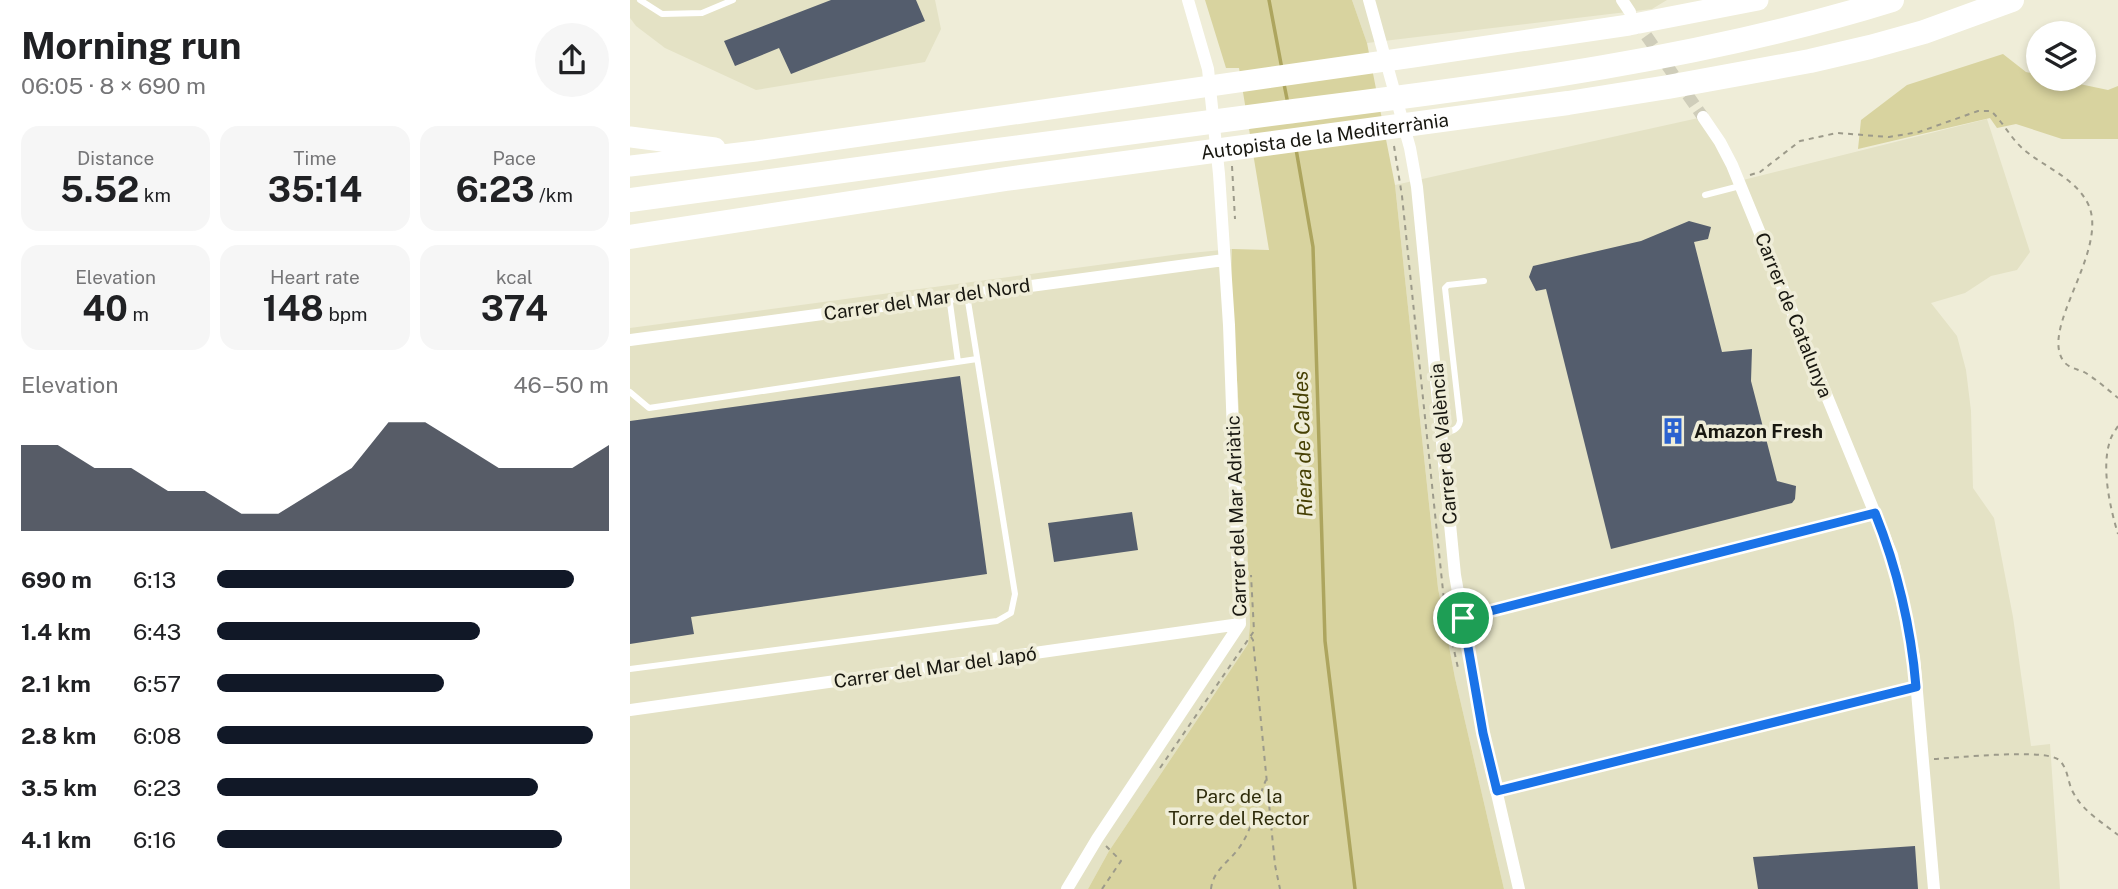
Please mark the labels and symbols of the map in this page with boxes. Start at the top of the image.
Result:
street label: Autopista de la Mediterrània [1199,108,1450,164]
street label: Carrer de Catalunya [1751,229,1837,401]
street label: Carrer del Mar del Nord [822,274,1032,324]
street label: Carrer de València [1425,362,1461,526]
water label: Riera de Caldes [1287,370,1318,518]
street label: Carrer del Mar Adriàtic [1221,415,1251,617]
building icon: Amazon Fresh [1658,416,1688,446]
place label: Amazon Fresh [1694,420,1823,442]
pin [1433,588,1493,648]
street label: Carrer del Mar del Japó [832,642,1038,692]
park label: Parc de la Torre del Rector [1168,785,1310,829]

